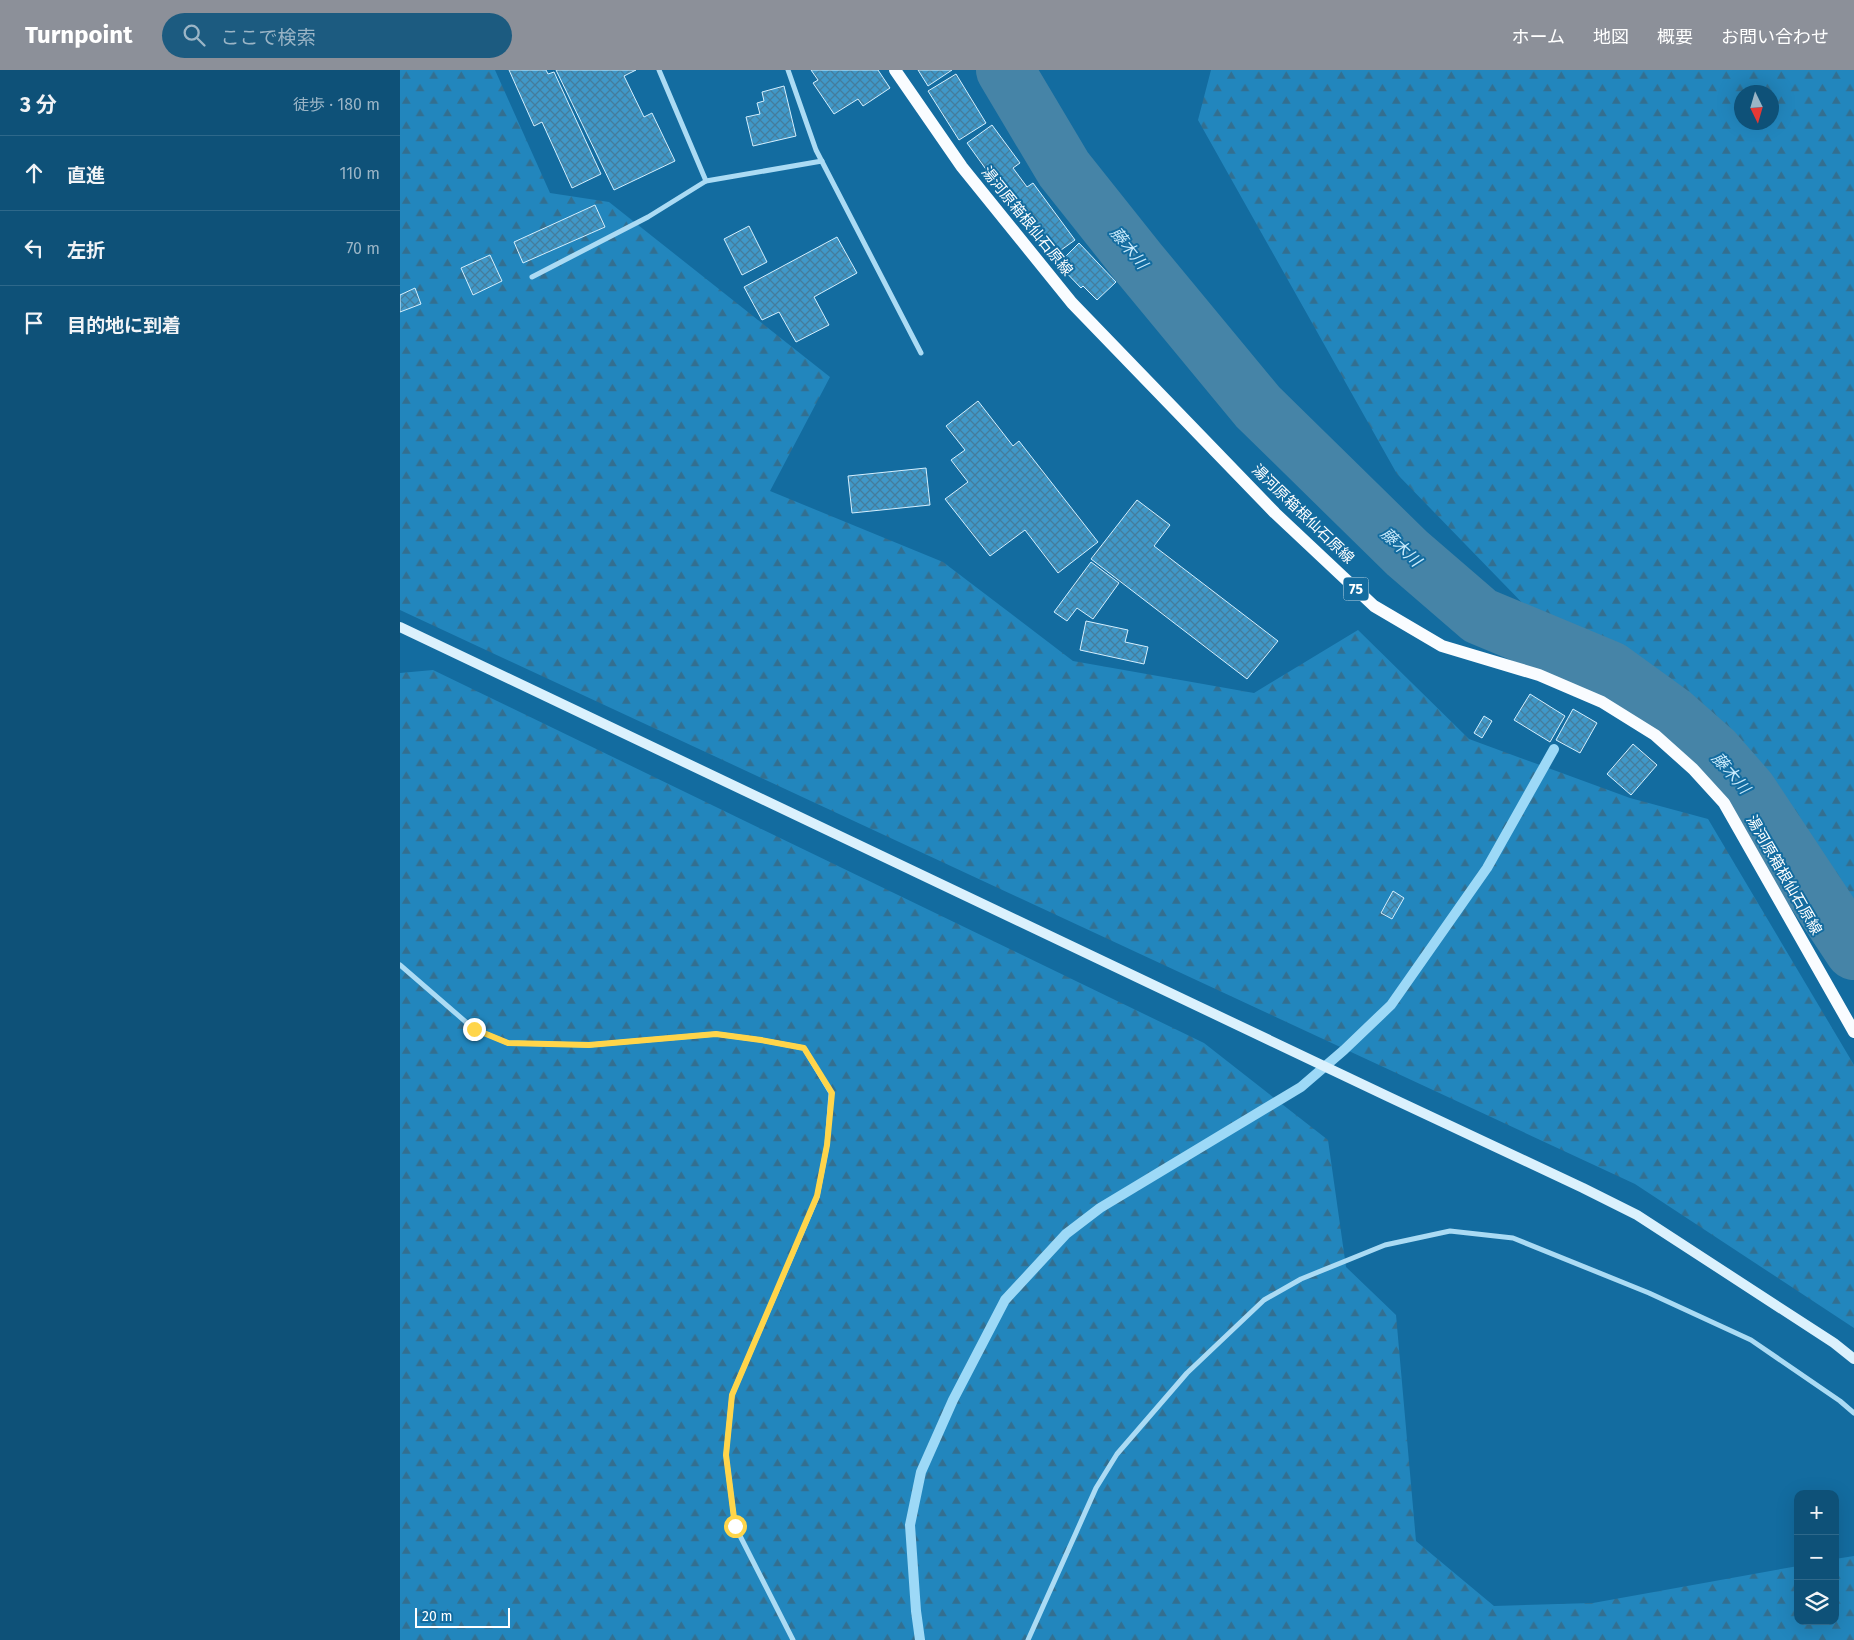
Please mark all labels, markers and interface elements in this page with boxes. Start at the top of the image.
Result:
search box [162,13,512,58]
text: Turnpoint [25,21,132,49]
icon: search [180,21,208,49]
text: ここで検索 [220,26,315,49]
text: ホーム [1512,26,1565,48]
text: 地図 [1593,26,1629,48]
text: 概要 [1657,26,1693,48]
text: お問い合わせ [1721,26,1829,48]
north arrow [1734,85,1779,130]
text: 3 分 [20,92,57,118]
text: 徒歩 · 180 m [293,95,380,114]
icon: ahead [20,159,48,187]
street label: 湯河原箱根仙石原線 [978,163,1076,279]
text: 直進 [67,164,105,187]
text: 110 m [339,164,380,183]
water label: 藤木川 [1107,223,1153,274]
icon: left [20,234,48,262]
text: 左折 [67,239,105,262]
text: 70 m [346,239,380,258]
icon: arrive [20,309,48,337]
text: 目的地に到着 [67,314,181,337]
street label: 湯河原箱根仙石原線 [1248,461,1358,567]
water label: 藤木川 [1377,524,1426,572]
road number: 75 [1344,578,1368,600]
water label: 藤木川 [1708,749,1755,799]
street label: 湯河原箱根仙石原線 [1742,812,1826,938]
route end [463,1018,486,1041]
map controls [1794,1490,1839,1625]
button: + [1794,1490,1839,1535]
route start [724,1515,747,1538]
button: − [1794,1535,1839,1580]
button: layers [1794,1580,1839,1625]
scale bar [415,1605,510,1628]
text: 20 m [422,1608,452,1625]

